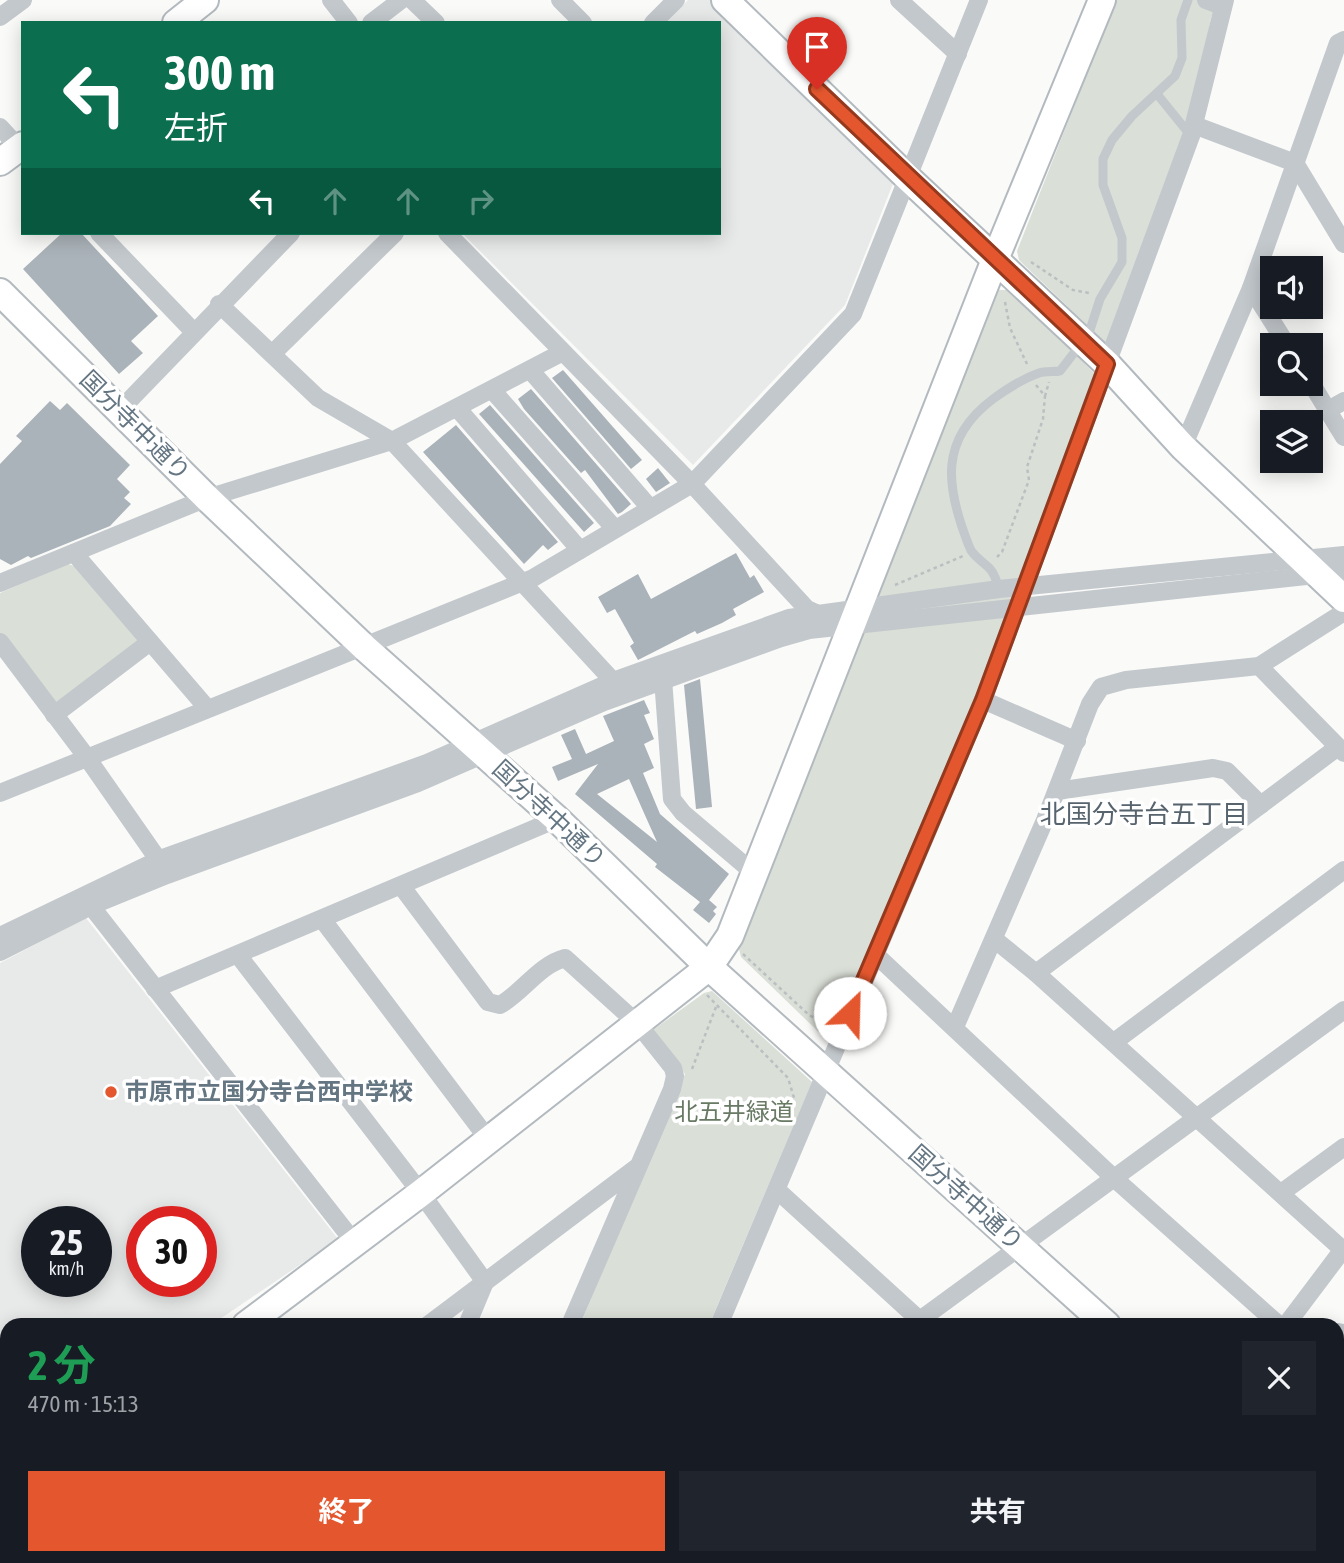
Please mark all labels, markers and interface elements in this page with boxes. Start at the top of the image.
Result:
pin [787,17,847,89]
icon: arrive [798,28,836,66]
text: 300 m [164,44,275,100]
icon: left [49,49,140,140]
text: 左折 [164,109,228,146]
icon: left [243,182,281,220]
icon: ahead [316,182,354,220]
icon: ahead [389,182,427,220]
icon: right [462,182,500,220]
map controls [1260,256,1323,473]
button: sound [1260,256,1323,319]
button: search [1260,333,1323,396]
street label: 国分寺中通り [75,365,196,486]
button: layers [1260,410,1323,473]
street label: 国分寺中通り [487,755,611,873]
district label: 北国分寺台五丁目 [1040,799,1248,829]
position arrow [813,976,887,1050]
place label: 市原市立国分寺台西中学校 [125,1078,413,1105]
marker: 市原市立国分寺台西中学校 [103,1084,119,1100]
park label: 北五井緑道 [674,1098,794,1125]
street label: 国分寺中通り [904,1139,1029,1256]
speed limit sign: 30 [126,1206,217,1297]
text: 25 [50,1222,83,1262]
text: km/h [49,1258,84,1279]
text: 2 分 [28,1341,96,1389]
button: close [1242,1341,1316,1415]
text: 470 m · 15:13 [28,1391,139,1417]
button: 終了 [28,1471,665,1551]
button: 共有 [679,1471,1316,1551]

